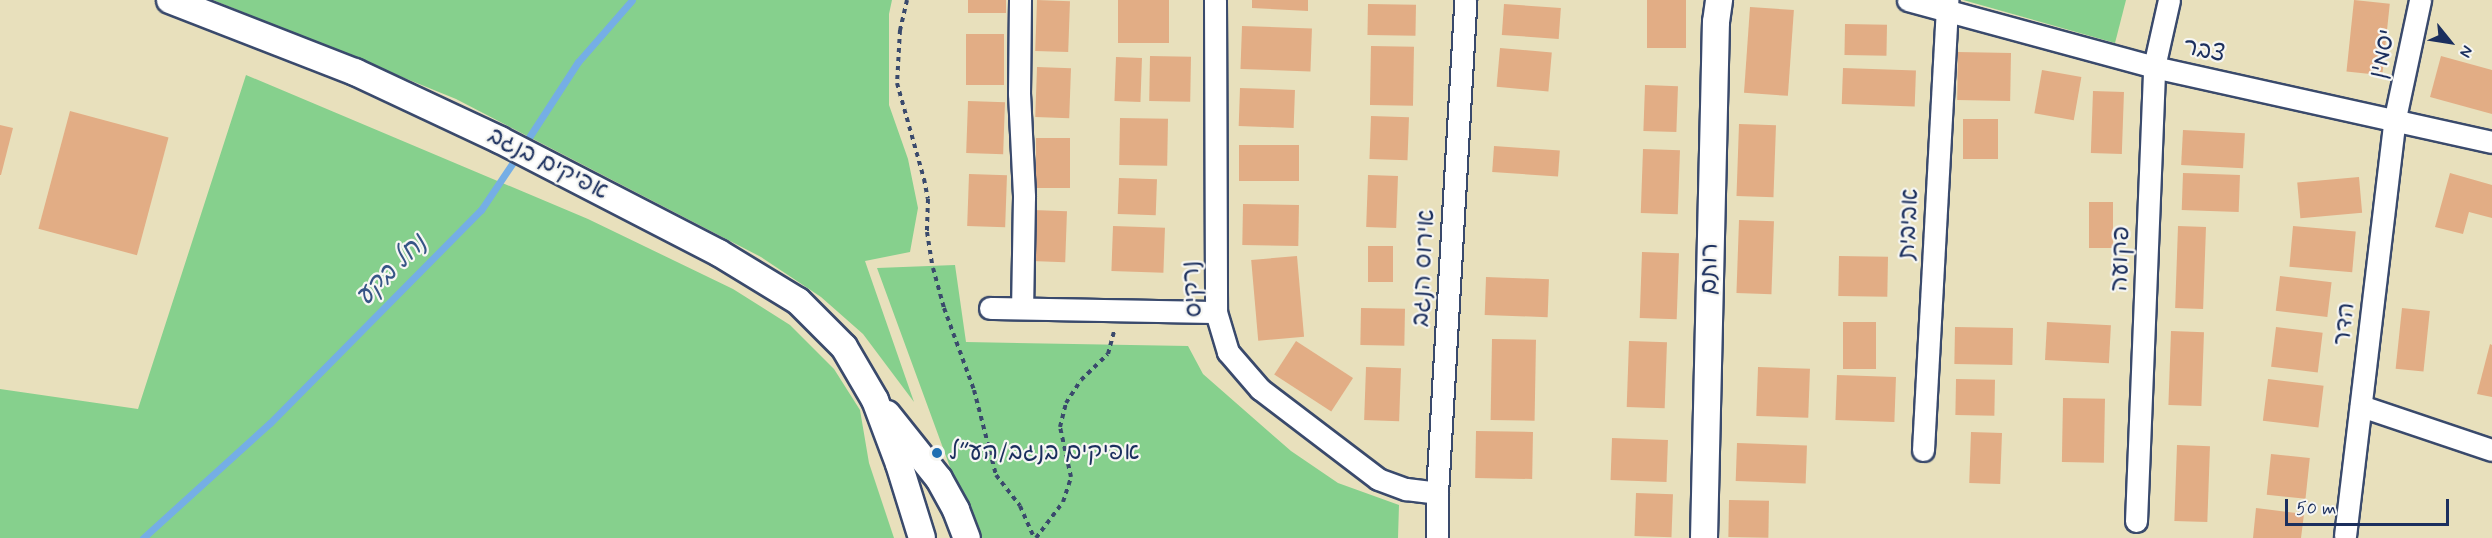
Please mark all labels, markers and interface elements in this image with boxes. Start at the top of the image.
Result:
north arrow [2420,12,2480,72]
street label: יסמין [2364,27,2402,81]
street label: צבר [2180,33,2228,69]
text: N [2454,41,2478,61]
street label: אפיקים בנגב [483,121,613,207]
street label: אביבית [1893,188,1925,260]
street label: אירוס הנגב [1407,209,1441,327]
street label: פקועה [2105,226,2137,292]
water label: נחל בקע [350,229,434,313]
street label: רותם [1695,243,1725,295]
street label: נרקיס [1177,260,1209,318]
street label: הדר [2328,301,2362,347]
place label: אפיקים בנגב/הע״ל [949,439,1140,467]
marker: אפיקים בנגב/הע״ל [930,446,944,460]
scale bar [2288,487,2452,525]
text: 50 m [2296,497,2336,521]

